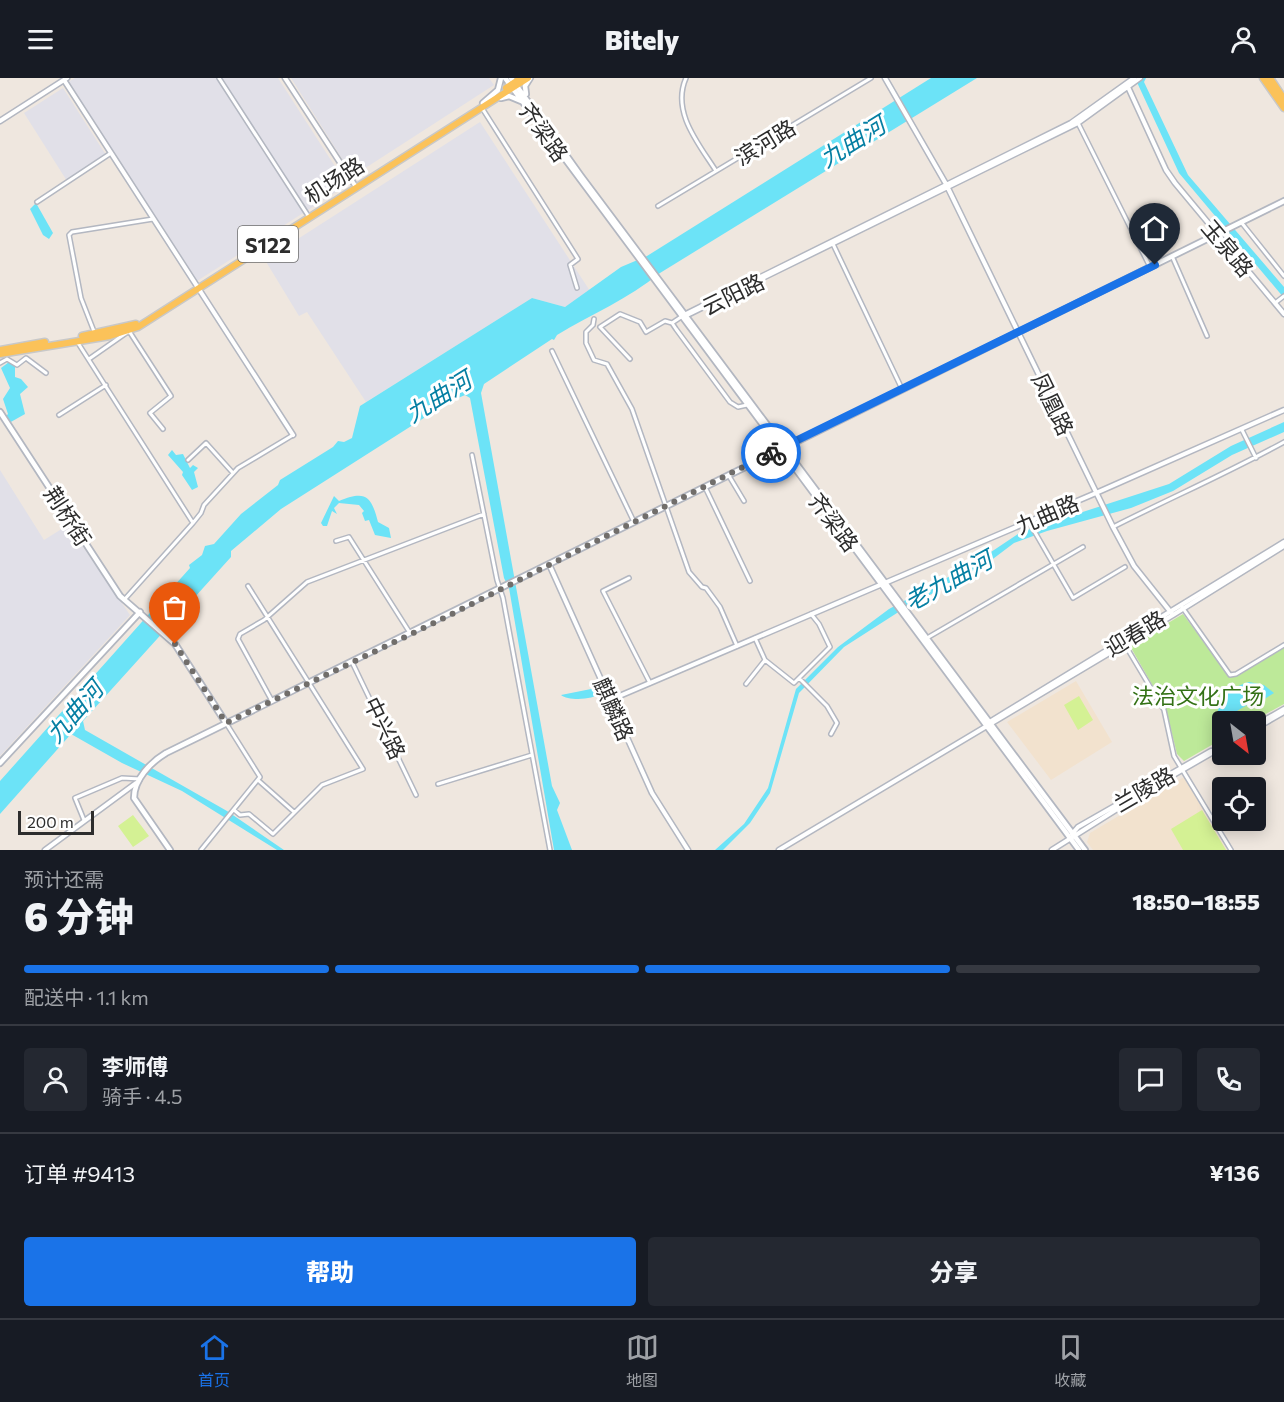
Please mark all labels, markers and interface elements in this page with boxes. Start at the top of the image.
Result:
icon: menu [24,23,57,56]
text: Bitely [605,23,679,56]
icon: person [1227,23,1260,56]
street label: 齐梁路 [514,97,574,167]
water label: 九曲河 [814,108,894,172]
street label: 滨河路 [730,113,800,171]
street label: 机场路 [299,151,369,209]
pin [1129,203,1180,265]
icon: home [1138,212,1171,245]
street label: 玉泉路 [1196,214,1260,282]
road number: S122 [238,226,298,262]
street label: 云阳路 [697,267,769,321]
water label: 九曲河 [400,363,480,427]
street label: 凤凰路 [1026,368,1080,440]
courier [741,423,801,483]
icon: bike [755,437,788,470]
street label: 荆桥街 [39,481,97,551]
street label: 齐梁路 [803,488,865,556]
street label: 九曲路 [1011,489,1083,539]
water label: 老九曲河 [899,542,1001,616]
pin [149,582,200,644]
icon: bag [158,591,191,624]
street label: 迎春路 [1100,604,1170,662]
water label: 九曲河 [39,671,111,748]
street label: 麒麟路 [588,673,640,745]
park label: 法治文化广场 [1132,682,1264,709]
street label: 中兴路 [358,692,412,764]
north arrow [1212,711,1266,765]
map controls [1212,711,1266,831]
street label: 兰陵路 [1109,761,1179,817]
button: locate [1212,777,1266,831]
scale bar [18,808,94,836]
text: 200 m [27,812,74,831]
text: 预计还需 [24,867,104,891]
text: 18:50–18:55 [1132,888,1260,915]
text: 6 分钟 [24,891,134,939]
text: 配送中 · 1.1 km [24,985,149,1009]
button: person [24,1048,87,1111]
button: chat [1119,1048,1182,1111]
button: phone [1197,1048,1260,1111]
text: 李师傅 [102,1053,168,1080]
text: 骑手 · 4.5 [102,1084,182,1108]
text: ¥136 [1210,1159,1260,1186]
text: 订单 #9413 [24,1160,135,1187]
button: 帮助 [24,1237,636,1306]
button: 分享 [648,1237,1260,1306]
tab: 首页 [198,1331,231,1391]
tab: 地图 [626,1331,659,1391]
tab: 收藏 [1054,1331,1087,1391]

